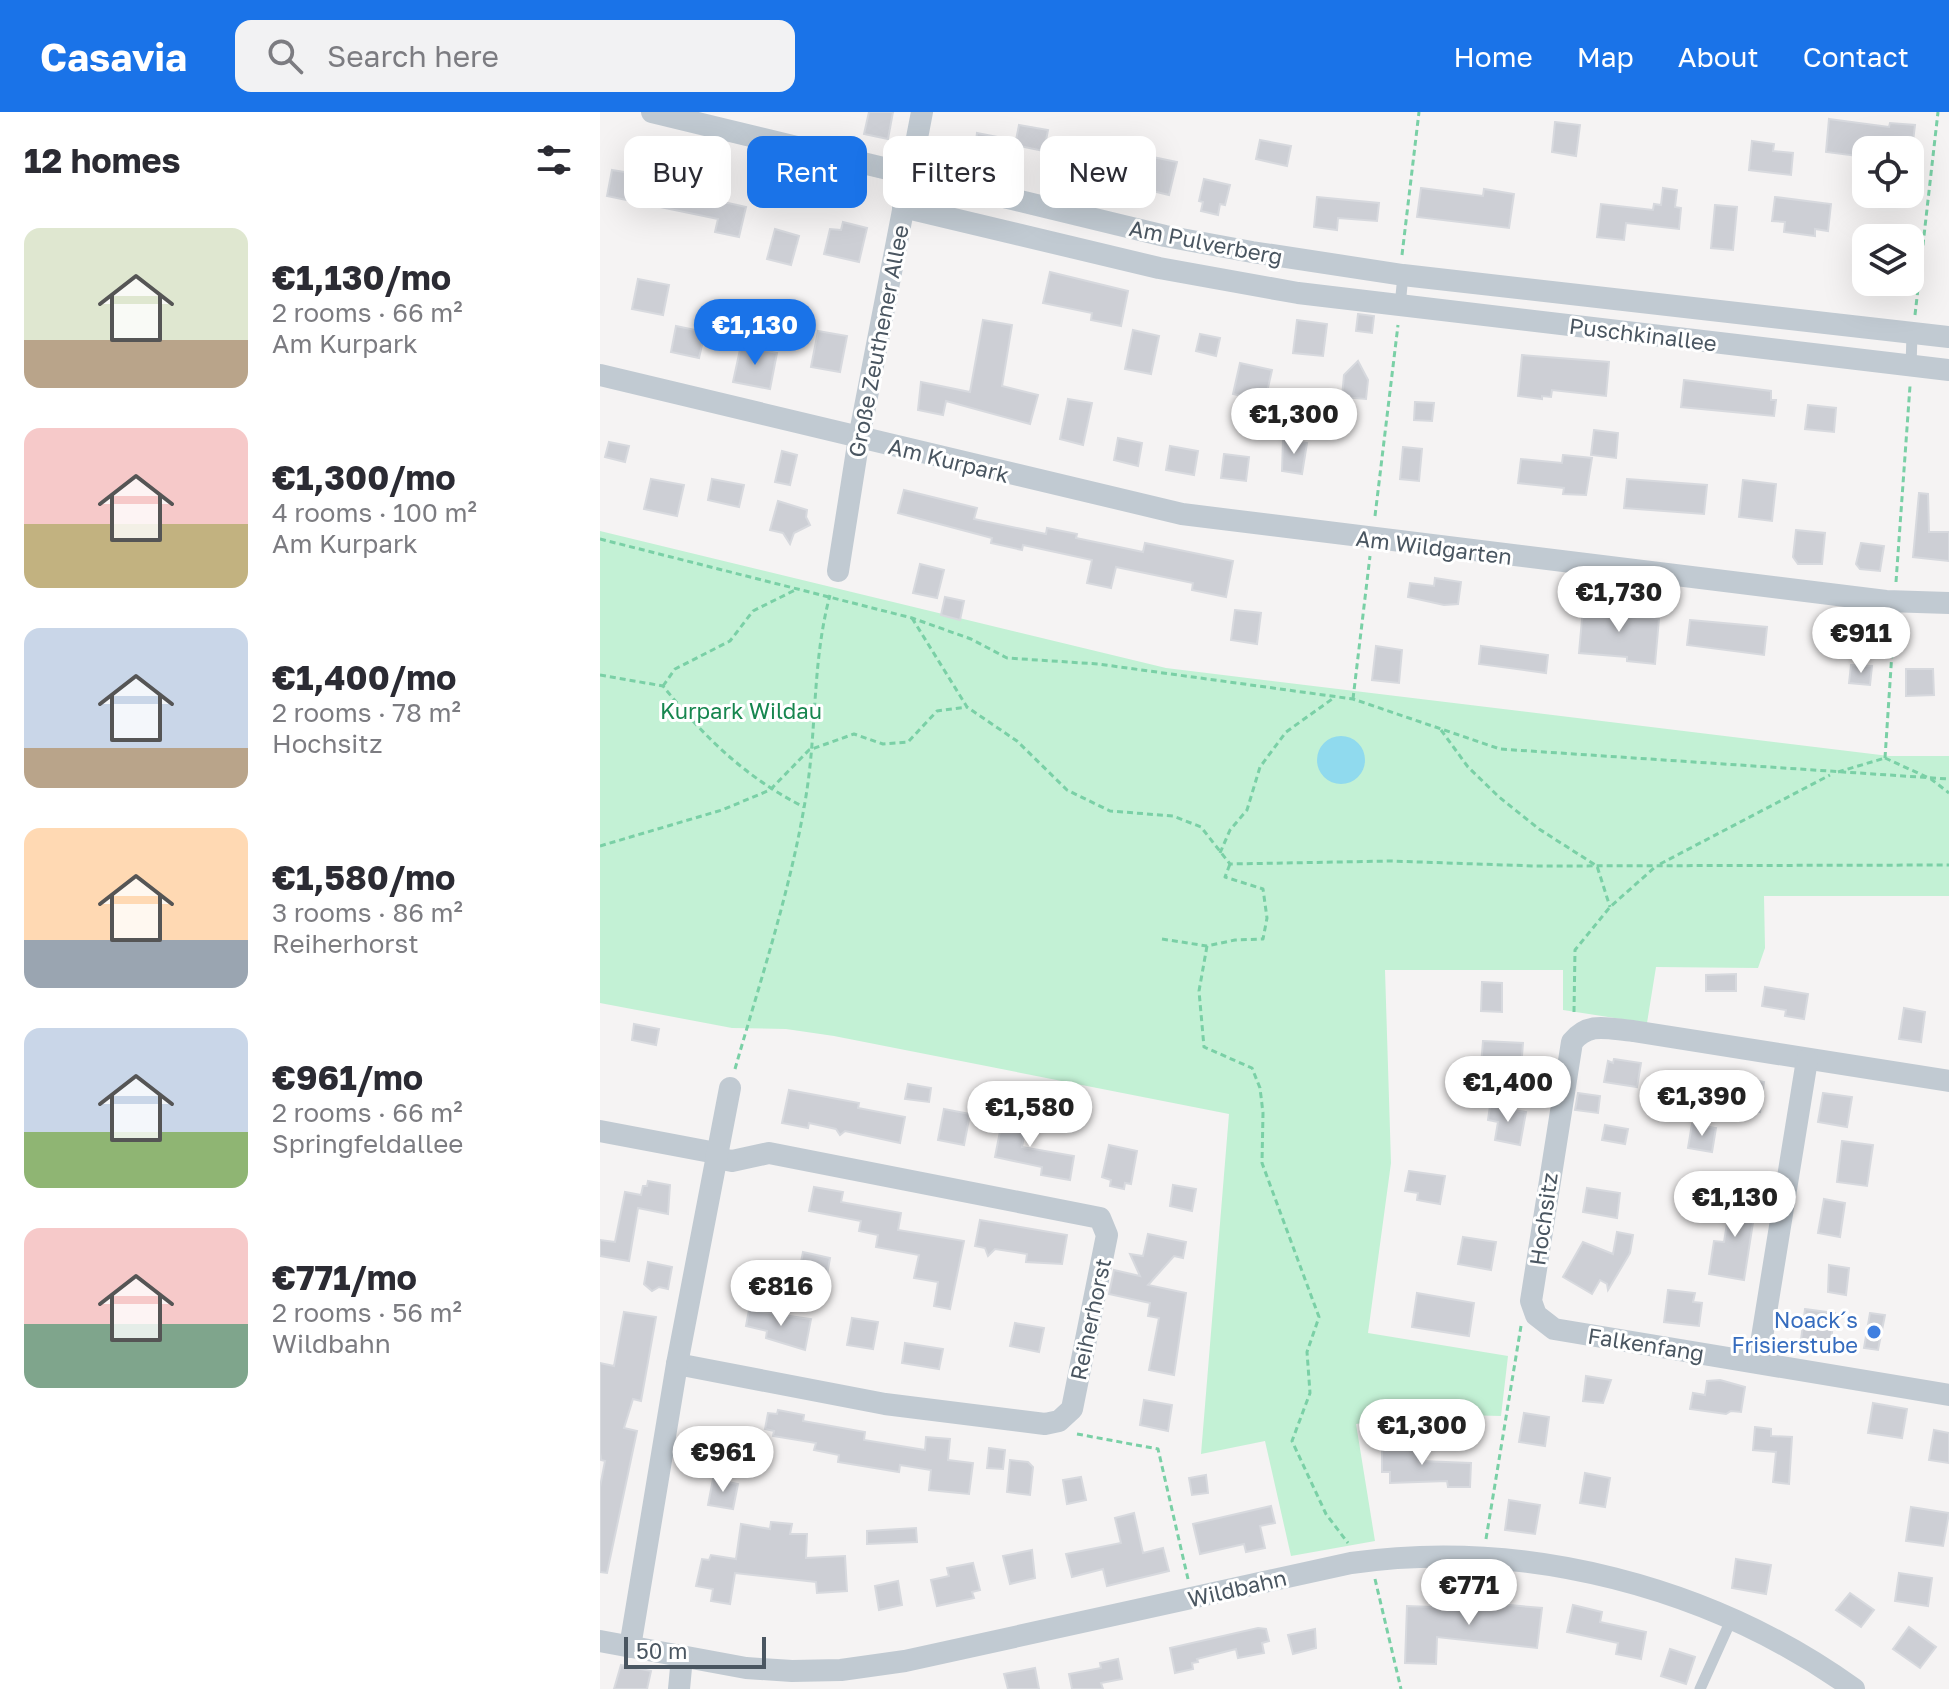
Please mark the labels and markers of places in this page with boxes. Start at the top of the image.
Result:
pin: €1,130 [690,299,820,367]
pin: €1,300 [1229,388,1359,456]
pin: €1,730 [1554,566,1684,634]
pin: €911 [1814,607,1908,675]
pin: €1,400 [1443,1056,1573,1124]
pin: €1,390 [1637,1070,1767,1138]
pin: €1,580 [965,1081,1095,1149]
pin: €1,130 [1670,1171,1800,1239]
pin: €816 [734,1260,828,1328]
place label: Noack´s Frisierstube [1731,1306,1858,1358]
marker: Noack´s Frisierstube [1865,1323,1883,1341]
pin: €1,300 [1357,1399,1487,1467]
pin: €961 [676,1426,770,1494]
pin: €771 [1422,1559,1516,1627]

